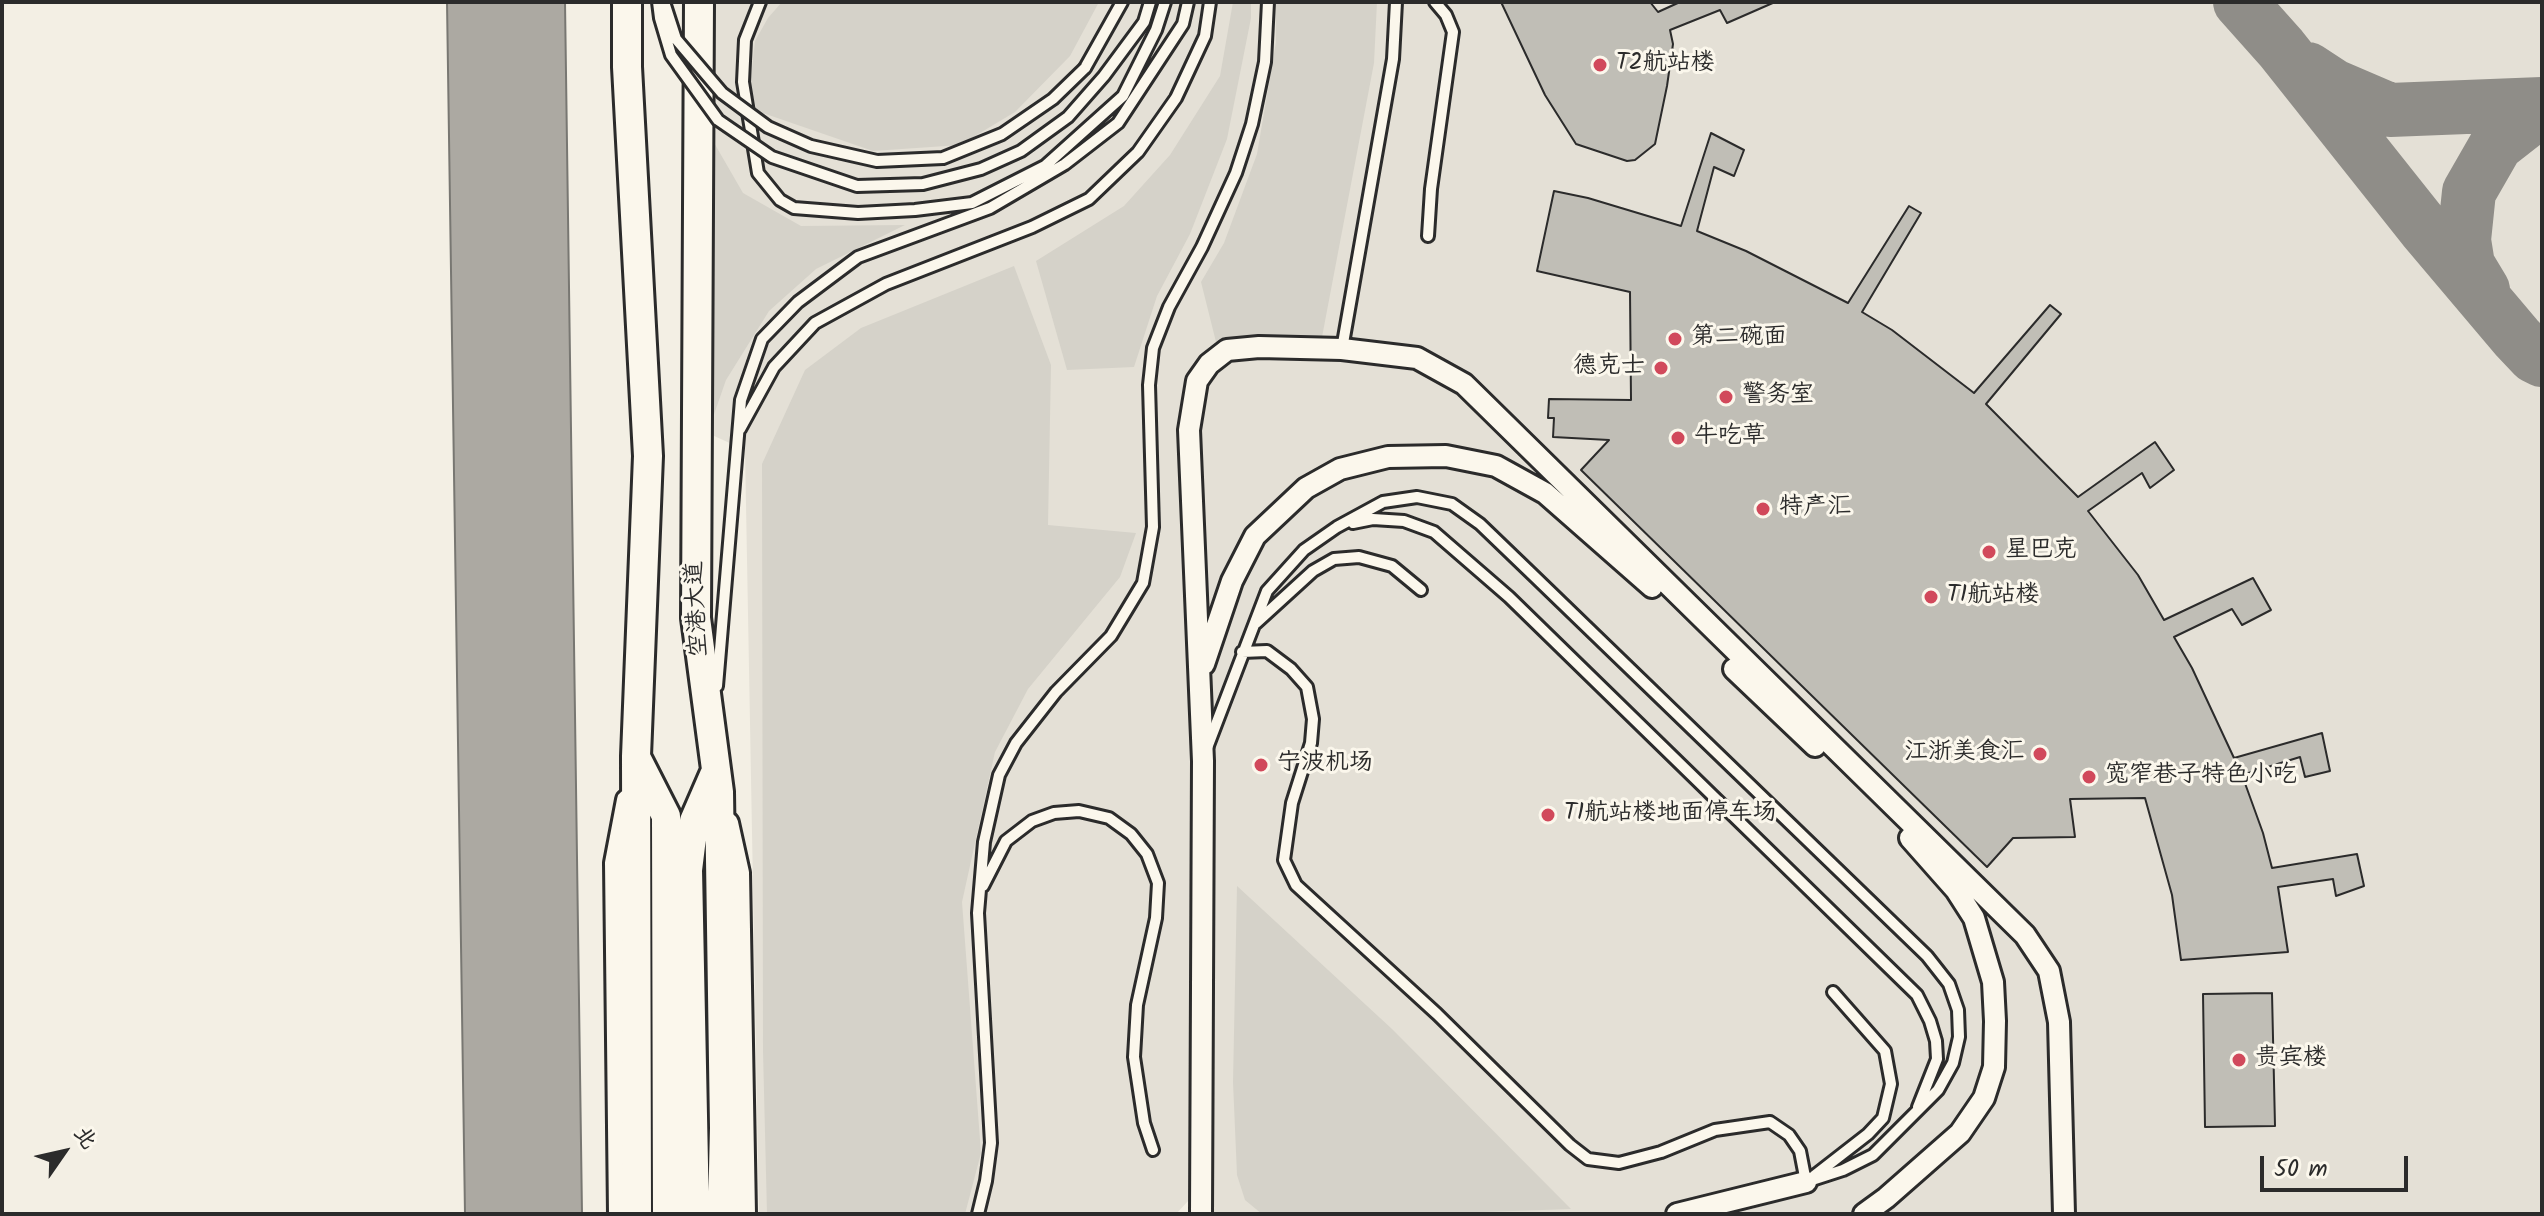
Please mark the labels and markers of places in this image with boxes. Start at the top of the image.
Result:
place label: T2航站楼 [1616,51,1715,79]
marker: T2航站楼 [1591,56,1609,74]
place label: 第二碗面 [1691,325,1787,353]
marker: 第二碗面 [1666,330,1684,348]
place label: 德克士 [1573,354,1645,382]
marker: 德克士 [1652,359,1670,377]
place label: 警务室 [1742,383,1814,411]
marker: 警务室 [1717,388,1735,406]
place label: 牛吃草 [1694,424,1766,452]
marker: 牛吃草 [1669,429,1687,447]
place label: 特产汇 [1779,495,1851,523]
marker: 特产汇 [1754,500,1772,518]
place label: 星巴克 [2005,538,2077,566]
marker: 星巴克 [1980,543,1998,561]
place label: T1航站楼 [1947,583,2039,611]
marker: T1航站楼 [1922,588,1940,606]
place label: 江浙美食汇 [1904,740,2024,768]
marker: 江浙美食汇 [2031,745,2049,763]
place label: 宁波机场 [1277,751,1373,779]
marker: 宁波机场 [1252,756,1270,774]
place label: 宽窄巷子特色小吃 [2105,763,2297,791]
marker: 宽窄巷子特色小吃 [2080,768,2098,786]
place label: T1航站楼地面停车场 [1564,801,1776,829]
marker: T1航站楼地面停车场 [1539,806,1557,824]
place label: 贵宾楼 [2255,1046,2327,1074]
marker: 贵宾楼 [2230,1051,2248,1069]

